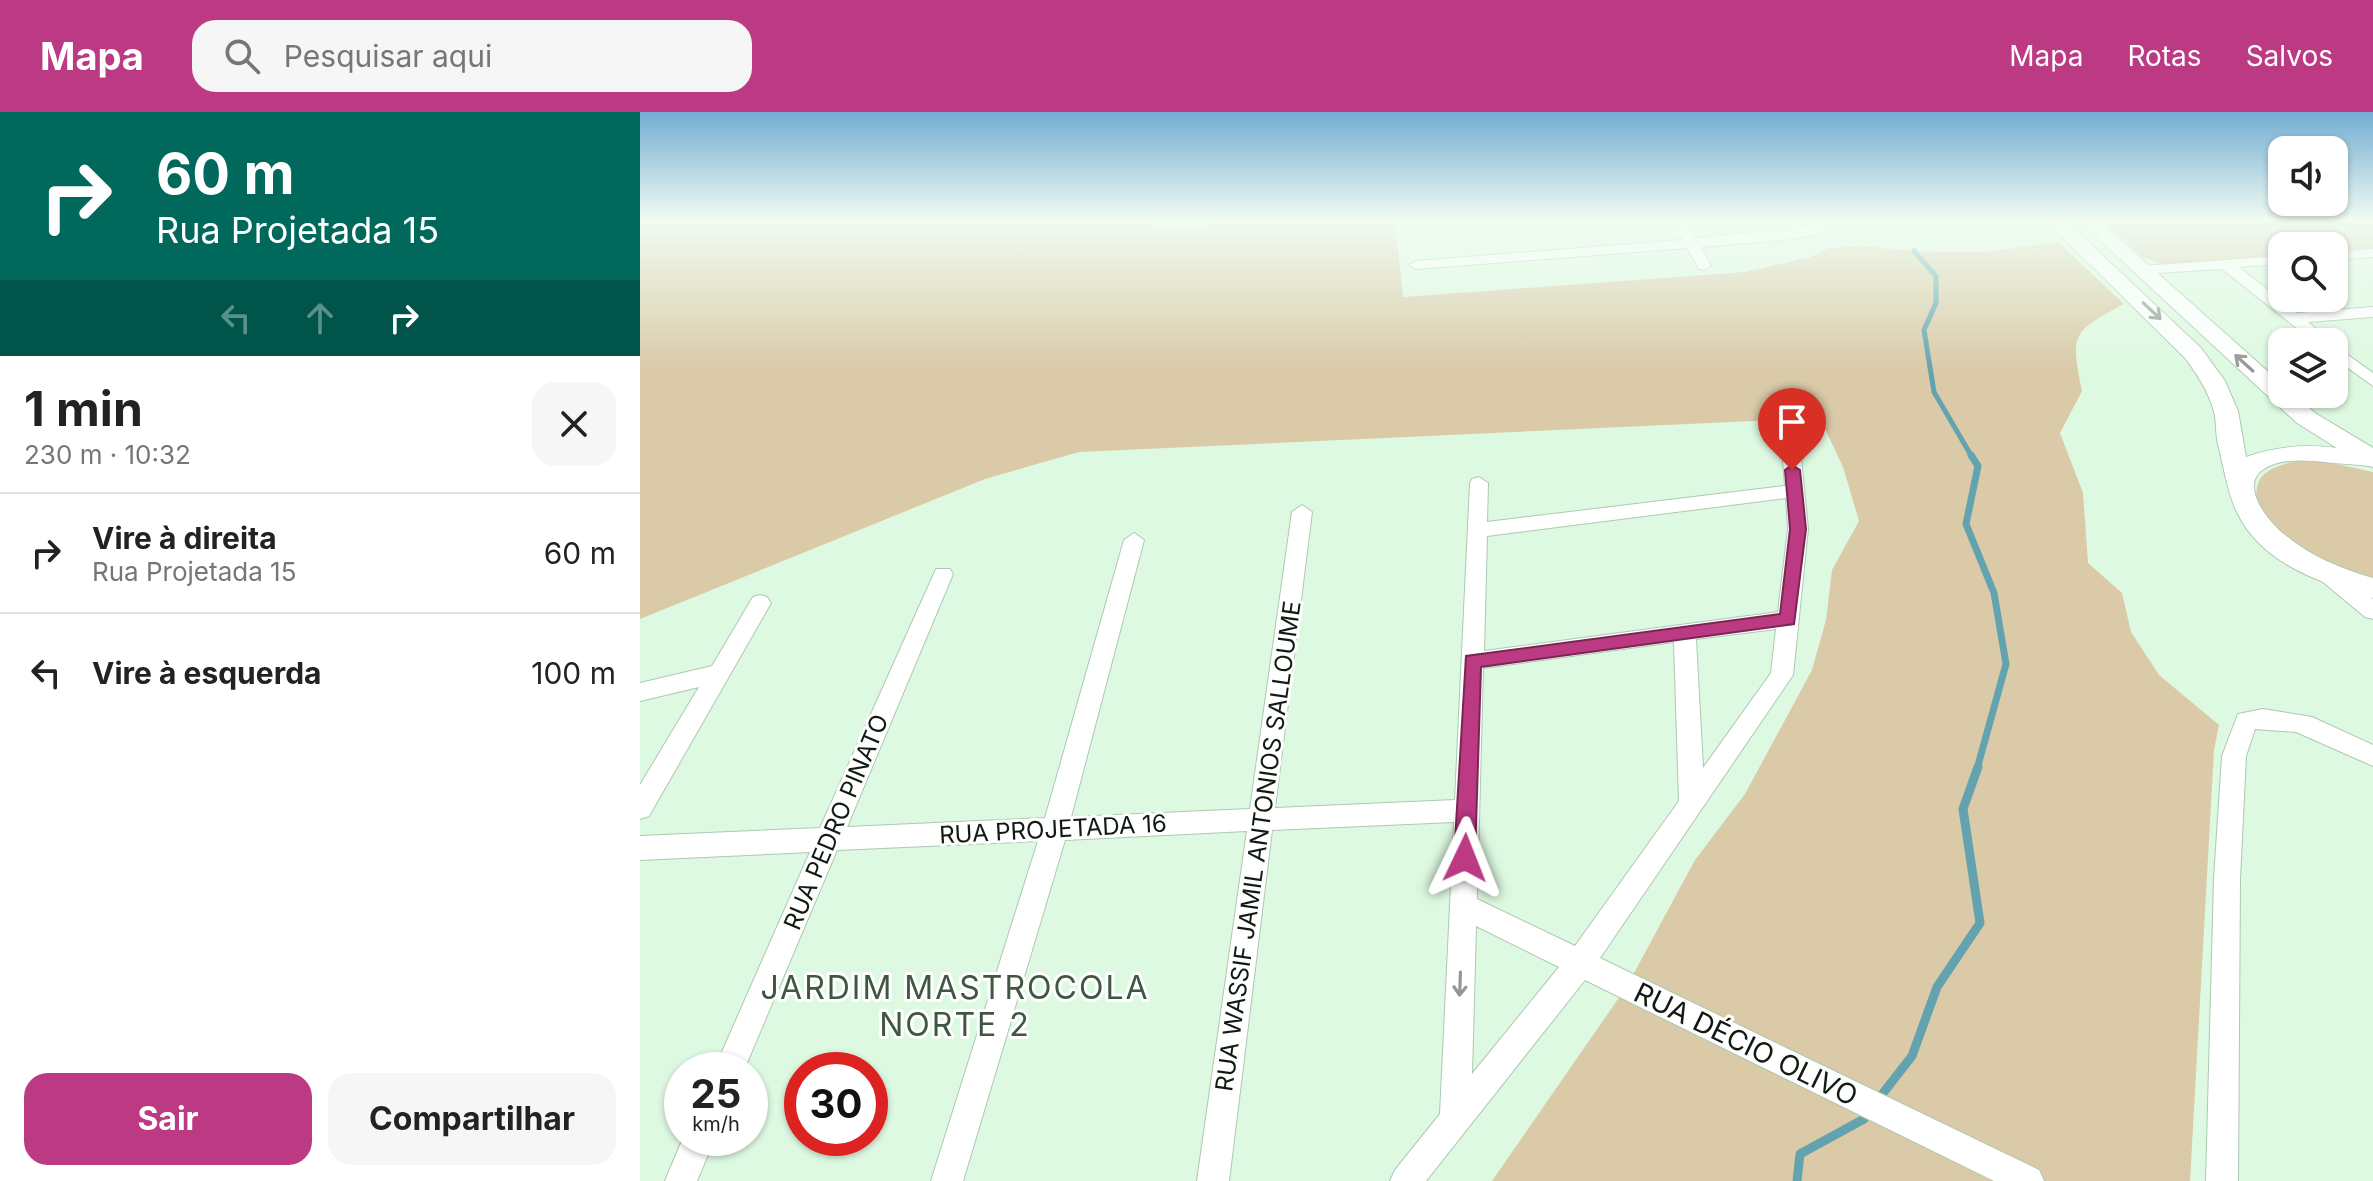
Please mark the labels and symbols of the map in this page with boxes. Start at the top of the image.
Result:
one-way arrow [2142,302,2162,320]
one-way arrow [2234,353,2254,372]
pin [1758,388,1826,470]
street label: RUA WASSIF JAMIL ANTONIOS SALLOUME [1209,599,1307,1093]
street label: RUA PEDRO PINATO [777,710,895,934]
street label: RUA PROJETADA 16 [938,809,1168,849]
position arrow [1423,816,1507,900]
district label: JARDIM MASTROCOLA NORTE 2 [760,968,1150,1044]
one-way arrow [1452,970,1467,997]
street label: RUA DÉCIO OLIVO [1629,974,1864,1113]
speed limit sign: 30 [784,1052,888,1156]

